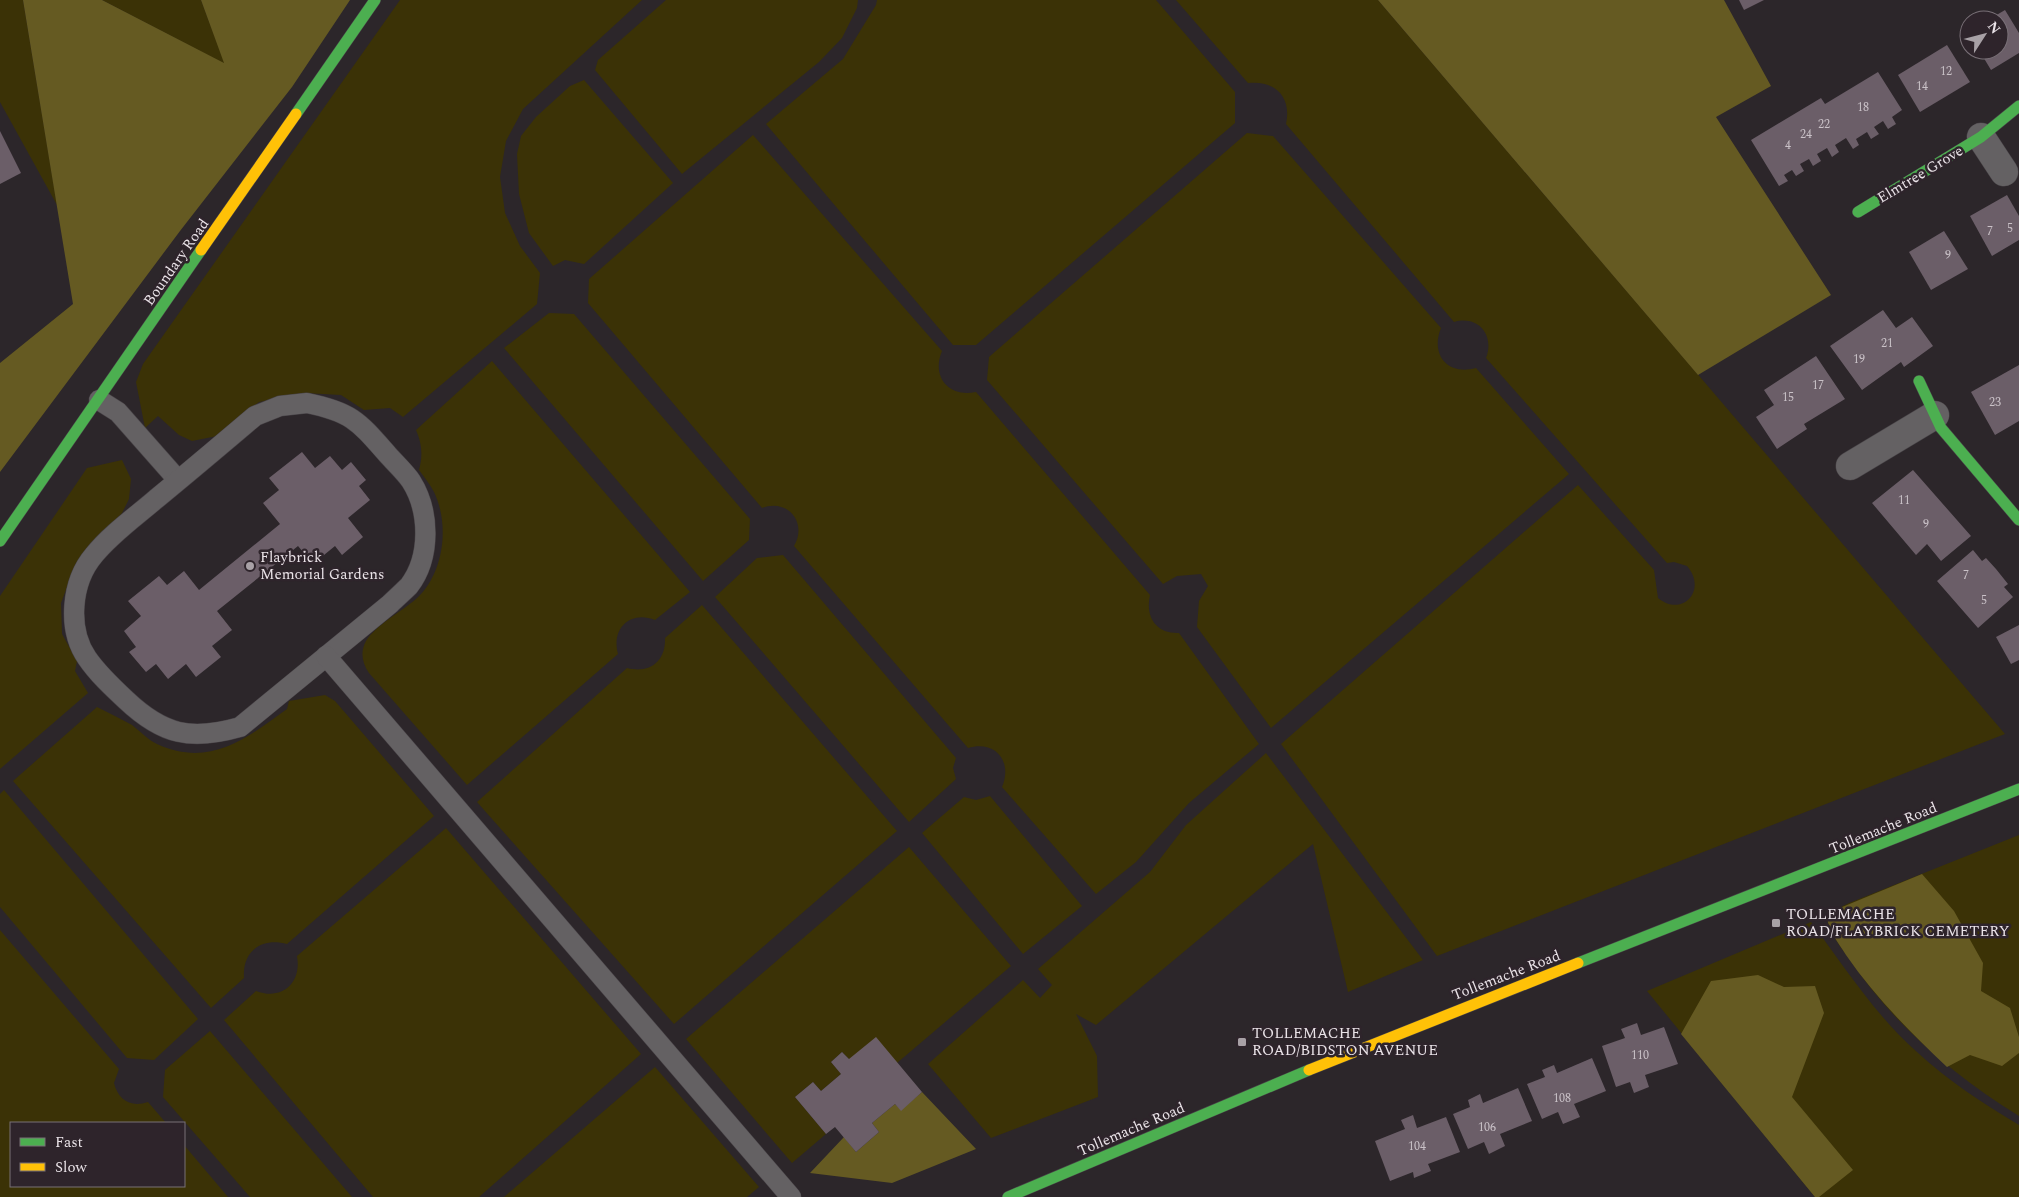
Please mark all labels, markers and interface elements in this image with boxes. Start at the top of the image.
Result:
north arrow [1959,10,2009,60]
text: N [1982,17,2006,38]
house number: 12 [1940,62,1952,81]
house number: 14 [1916,77,1928,96]
house number: 18 [1857,98,1869,117]
house number: 22 [1818,115,1830,134]
house number: 24 [1800,125,1812,144]
house number: 4 [1785,136,1791,155]
street label: Elmtree Grove [1873,140,1968,209]
street label: Boundary Road [138,214,215,311]
house number: 5 [2007,219,2013,238]
house number: 7 [1987,222,1993,241]
house number: 9 [1945,246,1951,265]
house number: 21 [1881,334,1893,353]
house number: 19 [1853,350,1865,369]
house number: 17 [1812,376,1824,395]
house number: 15 [1782,388,1794,407]
house number: 23 [1989,393,2001,412]
house number: 11 [1898,491,1910,510]
house number: 9 [1923,515,1929,534]
place label: Flaybrick Memorial Gardens [260,546,384,586]
marker: Flaybrick Memorial Gardens [244,560,256,572]
house number: 7 [1963,566,1969,585]
house number: 5 [1981,591,1987,610]
street label: Tollemache Road [1826,796,1941,861]
place label: TOLLEMACHE ROAD/FLAYBRICK CEMETERY [1786,903,2010,943]
marker: TOLLEMACHE ROAD/FLAYBRICK CEMETERY [1770,917,1782,929]
street label: Tollemache Road [1449,944,1564,1007]
place label: TOLLEMACHE ROAD/BIDSTON AVENUE [1252,1022,1438,1062]
marker: TOLLEMACHE ROAD/BIDSTON AVENUE [1236,1036,1248,1048]
house number: 110 [1631,1046,1649,1065]
house number: 108 [1553,1089,1571,1108]
street label: Tollemache Road [1074,1097,1188,1162]
house number: 106 [1478,1118,1496,1137]
legend [10,1122,185,1187]
text: Fast [55,1131,83,1154]
house number: 104 [1408,1137,1426,1156]
text: Slow [55,1156,87,1179]

